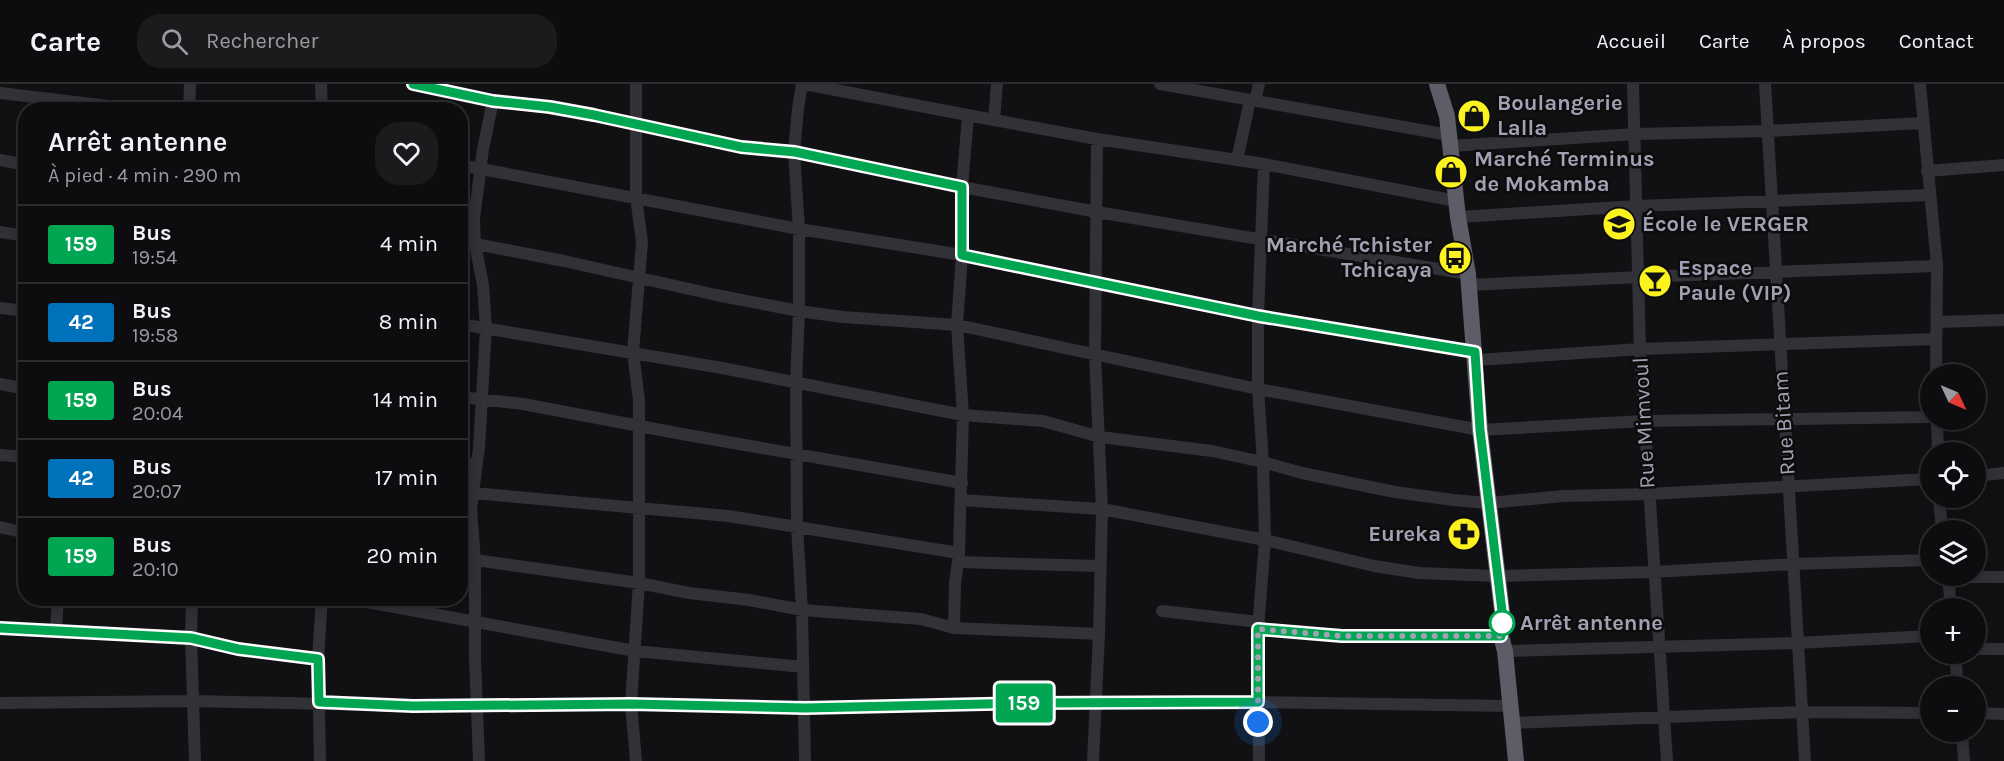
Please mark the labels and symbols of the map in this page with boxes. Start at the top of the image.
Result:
place label: Boulangerie Lalla [1497,90,1623,141]
shop icon: Boulangerie Lalla [1456,98,1492,134]
place label: Marché Terminus de Mokamba [1474,146,1655,197]
shop icon: Marché Terminus de Mokamba [1433,154,1469,190]
school or university icon: École le VERGER [1601,206,1637,242]
place label: École le VERGER [1642,210,1809,237]
place label: Marché Tchister Tchicaya [1266,232,1432,283]
bus stop icon: Marché Tchister Tchicaya [1437,240,1473,276]
place label: Espace Paule (VIP) [1678,255,1792,306]
bar icon: Espace Paule (VIP) [1637,263,1673,299]
street label: Rue Mimvoul [1628,357,1660,489]
north arrow [1920,364,1986,430]
street label: Rue Bitam [1767,370,1801,476]
pharmacy icon: Eureka [1446,516,1482,552]
place label: Eureka [1368,521,1441,547]
marker: Arrêt antenne [1489,610,1515,636]
place label: Arrêt antenne [1520,610,1663,636]
line badge: 159 [990,684,1058,722]
your location [1243,707,1273,737]

